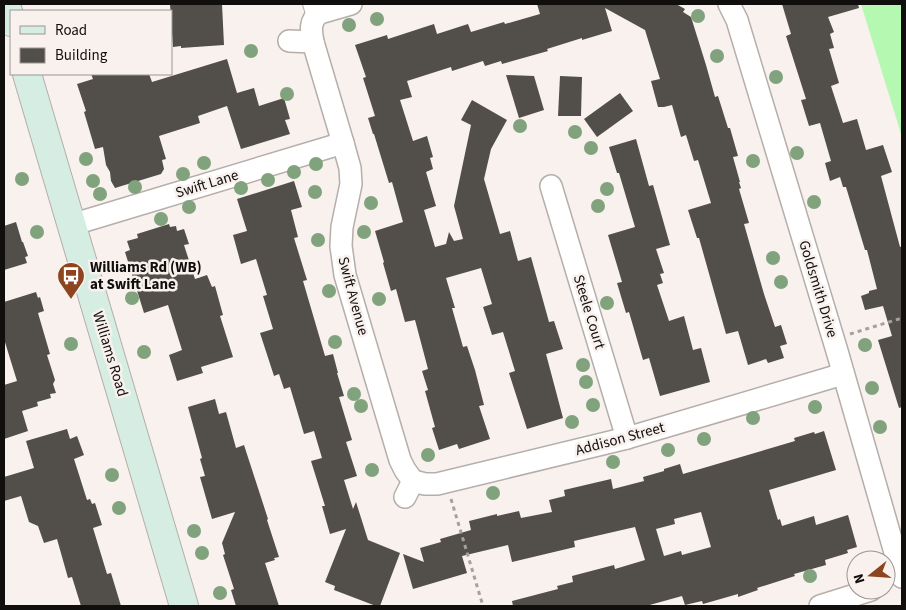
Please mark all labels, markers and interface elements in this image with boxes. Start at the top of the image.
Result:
legend [10,10,172,75]
text: Road [55,20,87,41]
text: Building [55,45,108,66]
street label: Swift Lane [173,164,241,204]
street label: Goldsmith Drive [793,238,843,340]
street label: Swift Avenue [332,254,374,338]
place label: Williams Rd (WB) at Swift Lane [90,257,202,295]
bus stop icon: Williams Rd (WB) at Swift Lane [56,261,86,300]
street label: Steele Court [568,272,610,352]
street label: Williams Road [87,309,133,399]
street label: Addison Street [573,417,667,461]
north arrow [846,550,896,600]
text: N [849,571,870,586]

